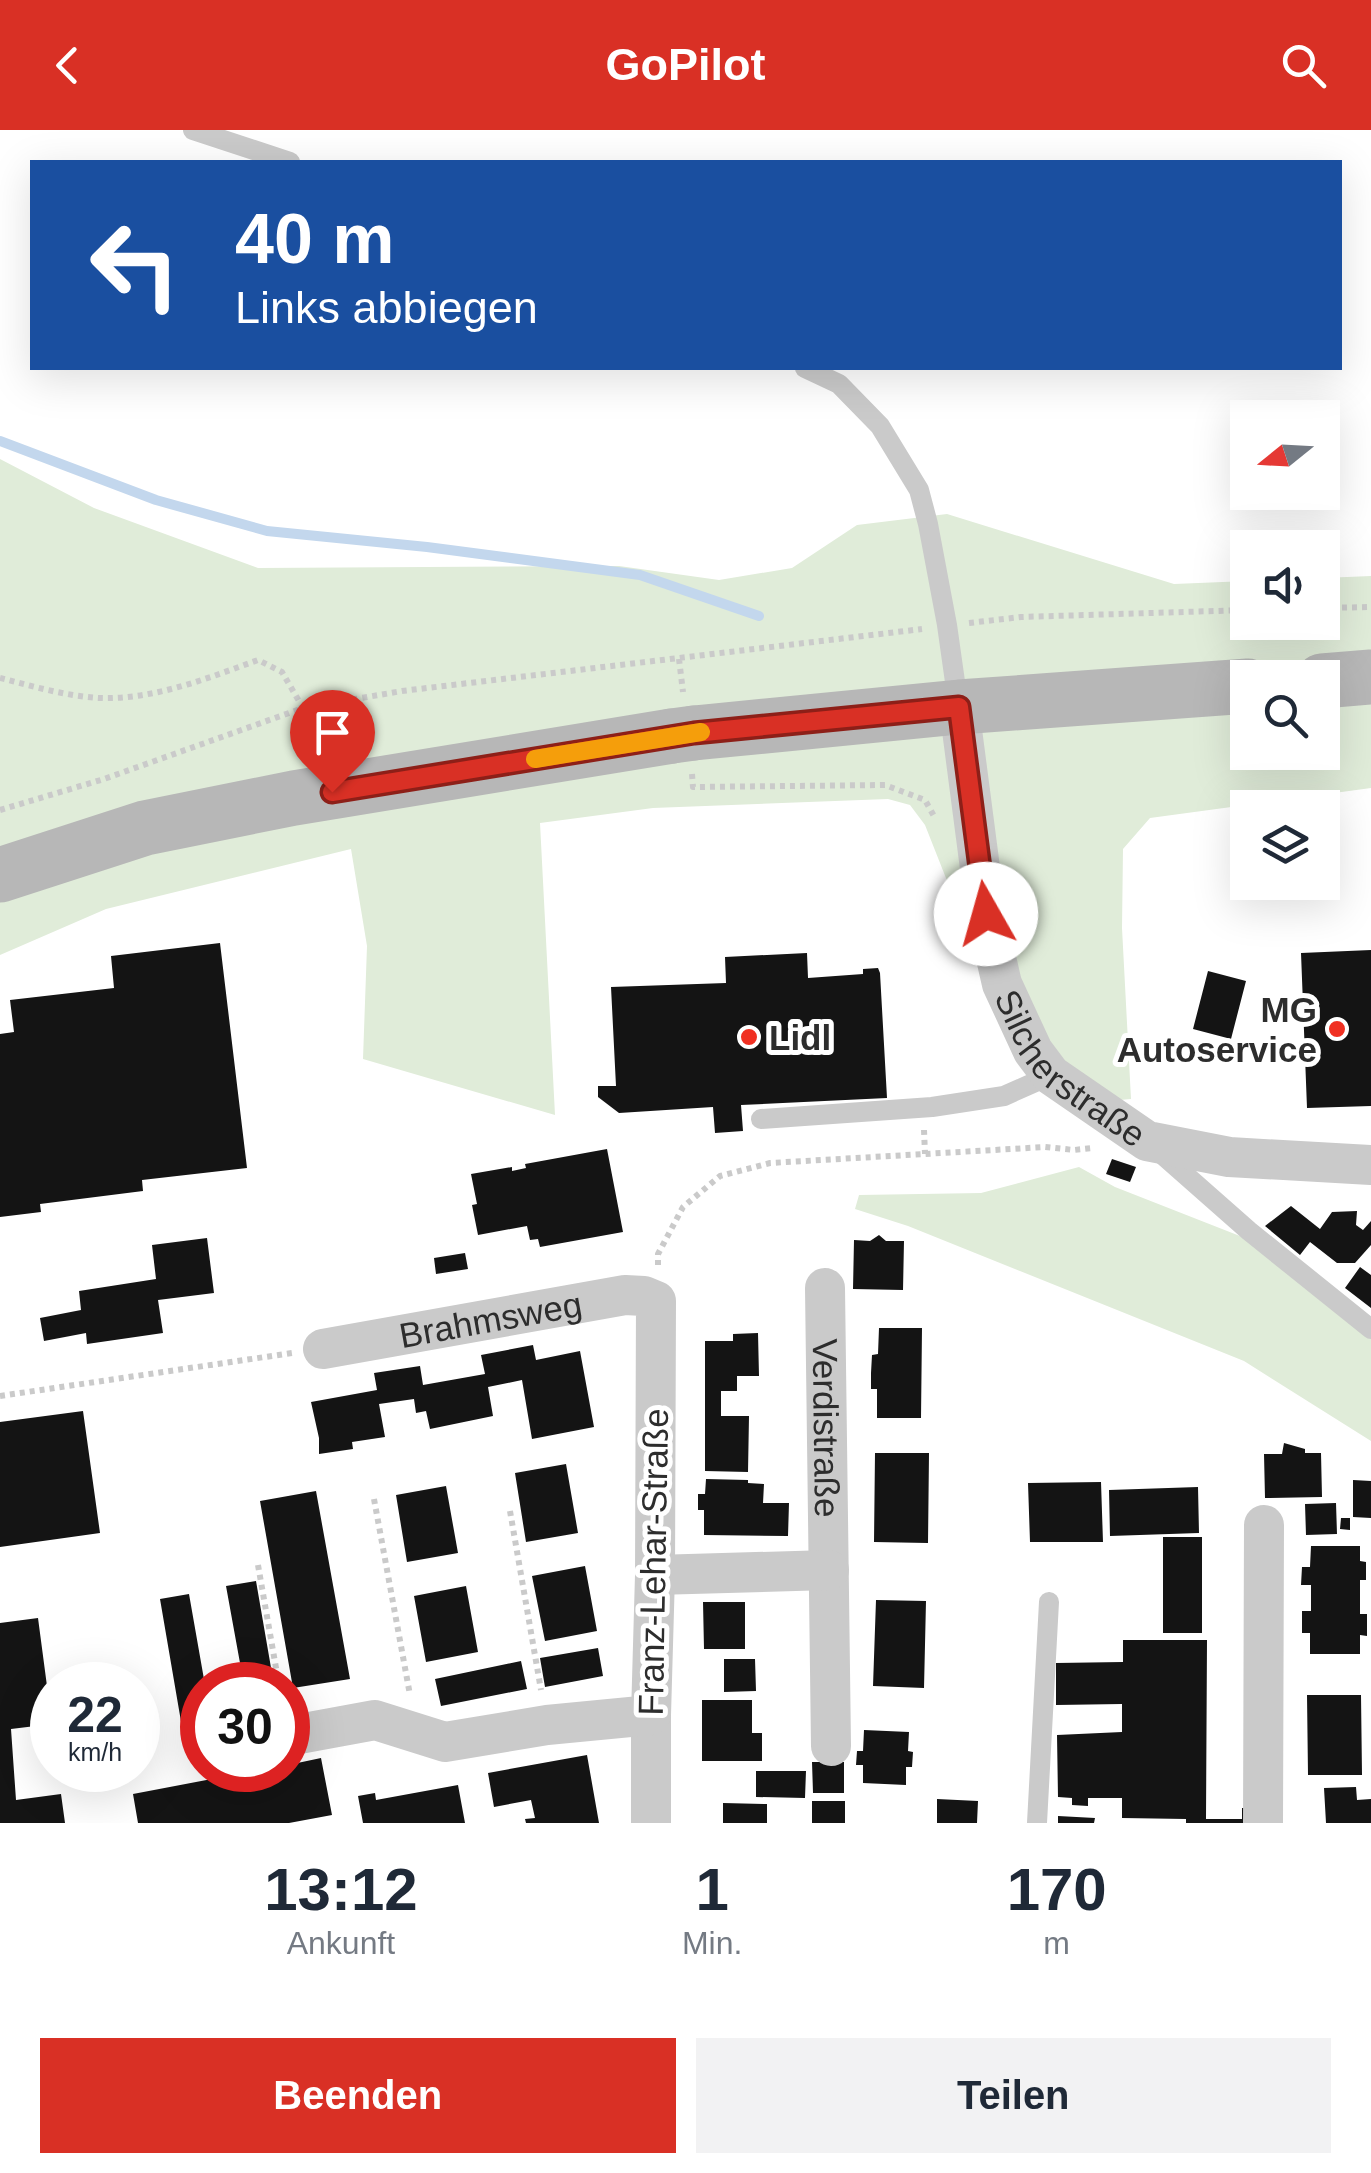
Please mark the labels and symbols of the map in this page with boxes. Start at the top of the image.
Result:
north arrow [1230,400,1340,510]
pin [290,690,375,793]
position arrow [934,862,1038,966]
street label: Silcherstraße [988,983,1153,1154]
place label: MG Autoservice [1117,990,1317,1069]
place label: Lidl [769,1018,831,1057]
marker: MG Autoservice [1326,1018,1348,1040]
marker: Lidl [738,1026,760,1048]
street label: Brahmsweg [396,1284,585,1355]
street label: Verdistraße [806,1338,848,1518]
street label: Franz-Lehar-Straße [631,1408,675,1716]
speed limit sign: 30 [180,1662,310,1792]

